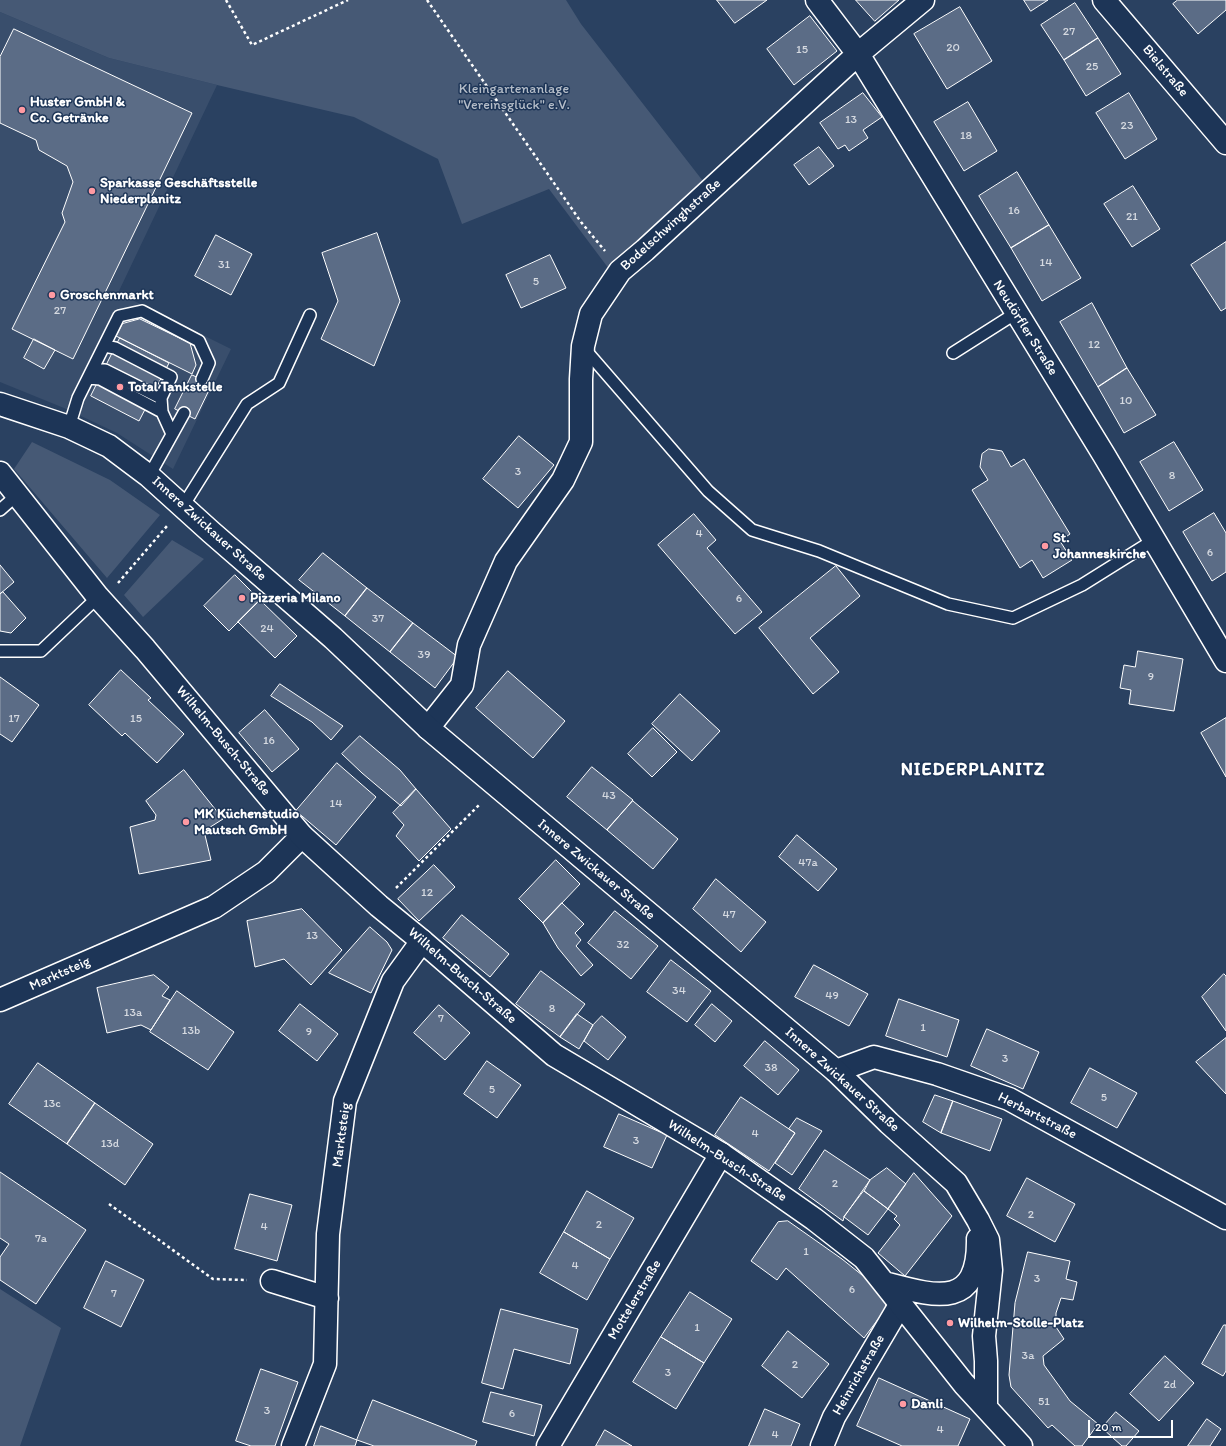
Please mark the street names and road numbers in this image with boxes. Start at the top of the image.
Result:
street label: Bielstraße [1138,42,1192,100]
street label: Bodelschwinghstraße [617,175,725,275]
street label: Neudörfler Straße [989,277,1061,379]
street label: Innere Zwickauer Straße [148,473,270,585]
street label: Wilhelm-Busch-Straße [172,683,274,799]
street label: Innere Zwickauer Straße [534,816,658,924]
street label: Wilhelm-Busch-Straße [404,924,520,1028]
street label: Marktsteig [27,953,93,995]
street label: Innere Zwickauer Straße [781,1024,903,1136]
street label: Herbartstraße [995,1089,1079,1143]
street label: Marktsteig [329,1102,355,1168]
street label: Wilhelm-Busch-Straße [664,1116,790,1206]
street label: Mottelerstraße [605,1257,665,1343]
street label: Heinrichstraße [829,1332,889,1418]

